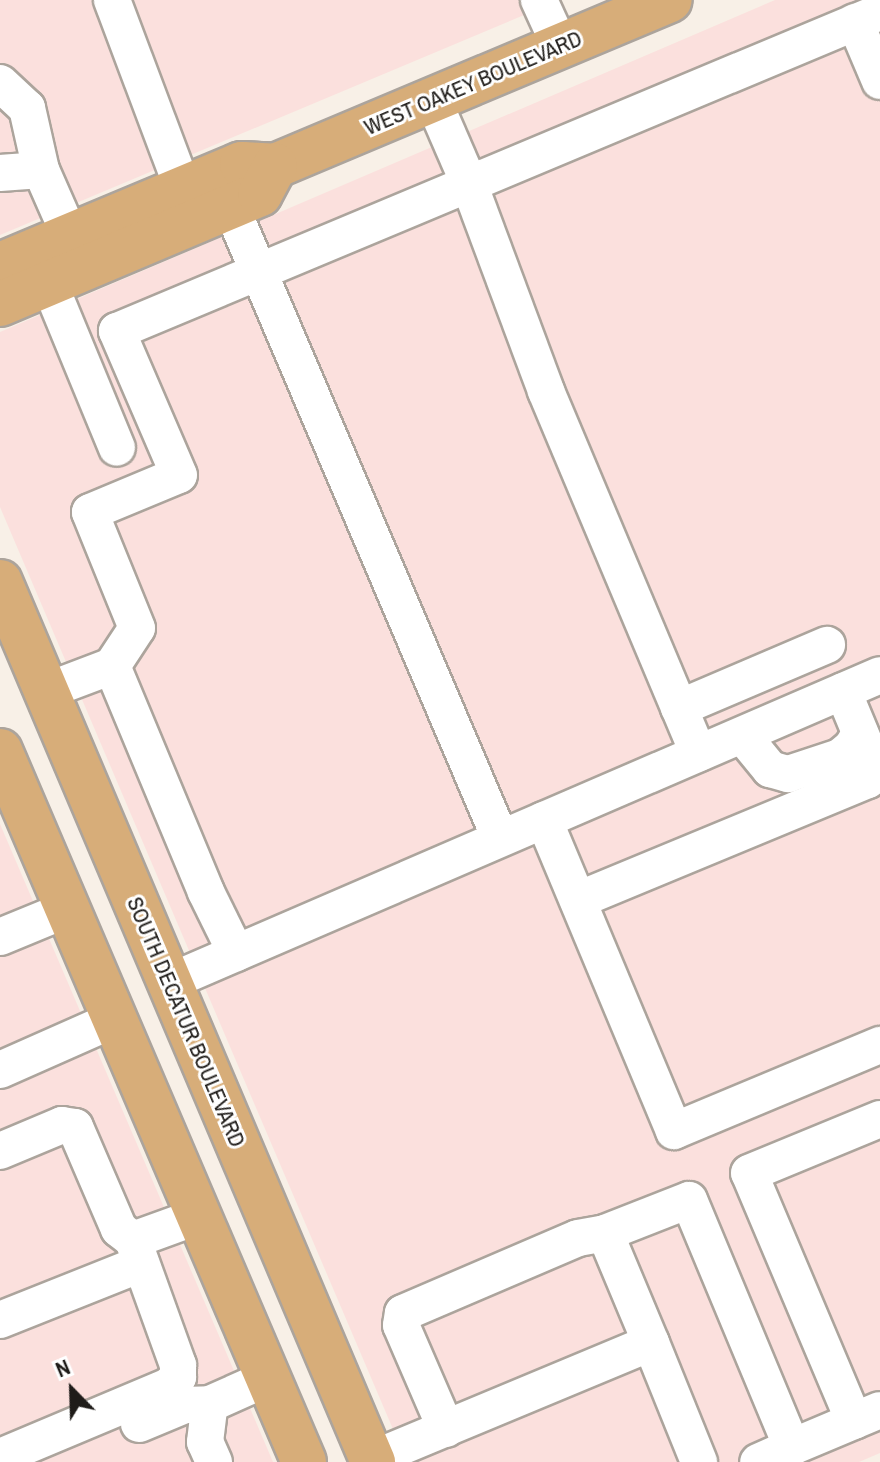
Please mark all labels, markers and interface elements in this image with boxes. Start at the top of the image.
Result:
street label: WEST OAKEY BOULEVARD [360,25,586,141]
street label: SOUTH DECATUR BOULEVARD [121,893,251,1151]
north arrow [32,1350,112,1430]
text: N [51,1352,74,1384]

